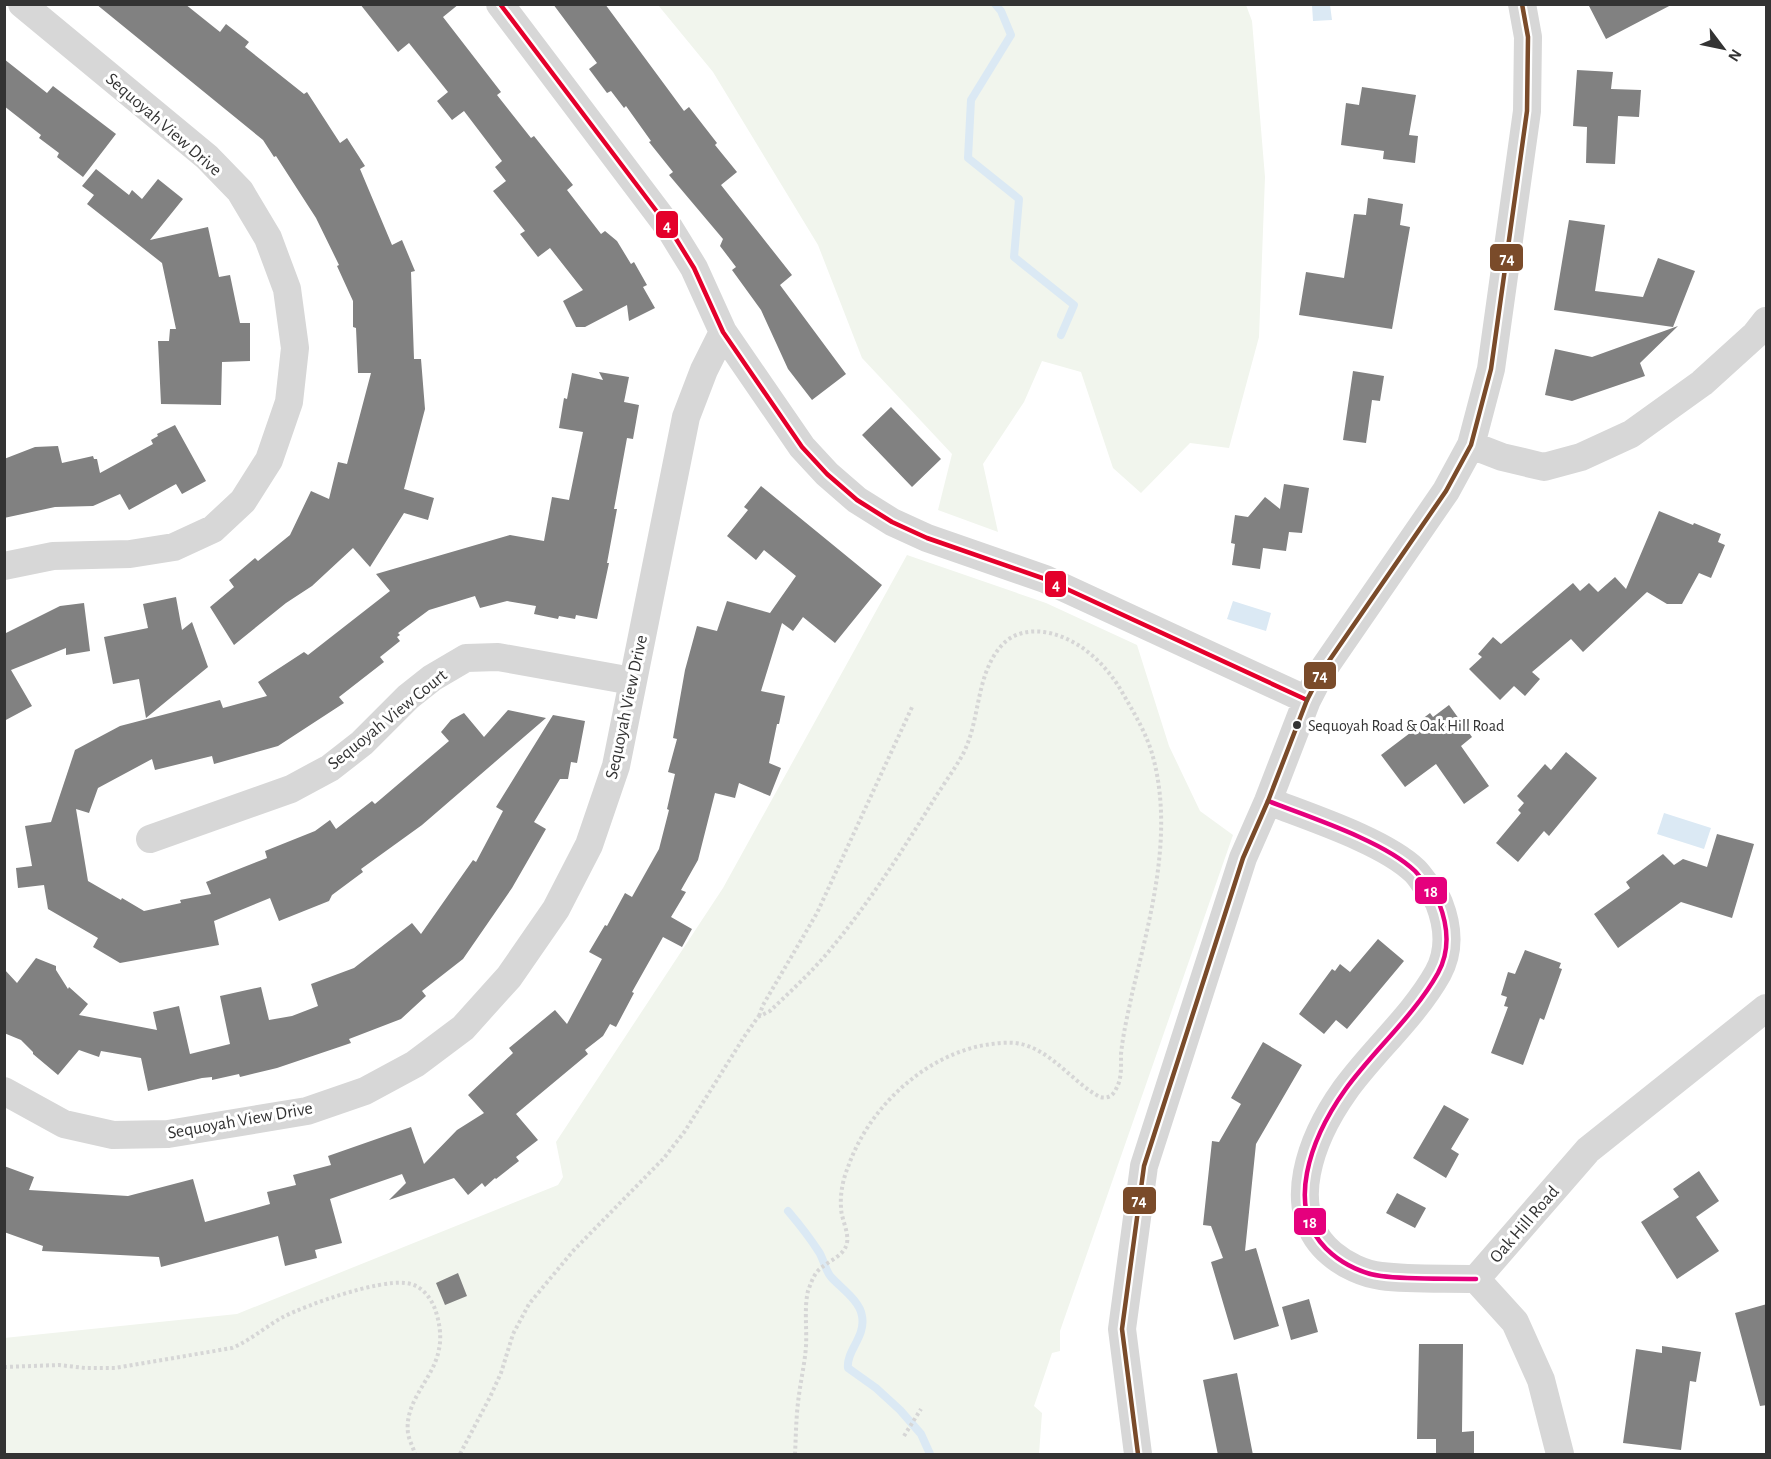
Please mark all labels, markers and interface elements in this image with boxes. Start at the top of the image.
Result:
north arrow [1693,18,1753,78]
text: N [1725,46,1745,64]
street label: Sequoyah View Drive [102,70,225,180]
line badge: 4 [655,210,679,239]
text: 4 [663,218,671,234]
line badge: 74 [1489,243,1524,272]
text: 74 [1500,251,1514,267]
line badge: 4 [1044,570,1067,598]
text: 4 [1052,577,1060,593]
street label: Sequoyah View Drive [603,634,651,781]
line badge: 74 [1303,661,1337,690]
street label: Sequoyah View Court [325,666,451,773]
text: 74 [1313,668,1327,684]
place label: Sequoyah Road & Oak Hill Road [1308,718,1504,735]
marker: Sequoyah Road & Oak Hill Road [1291,719,1303,731]
line badge: 18 [1414,876,1448,905]
text: 18 [1424,884,1438,900]
street label: Sequoyah View Drive [166,1099,314,1143]
street label: Oak Hill Road [1487,1183,1563,1267]
line badge: 74 [1122,1186,1157,1215]
text: 74 [1132,1193,1146,1209]
line badge: 18 [1293,1207,1327,1236]
text: 18 [1303,1215,1317,1231]

